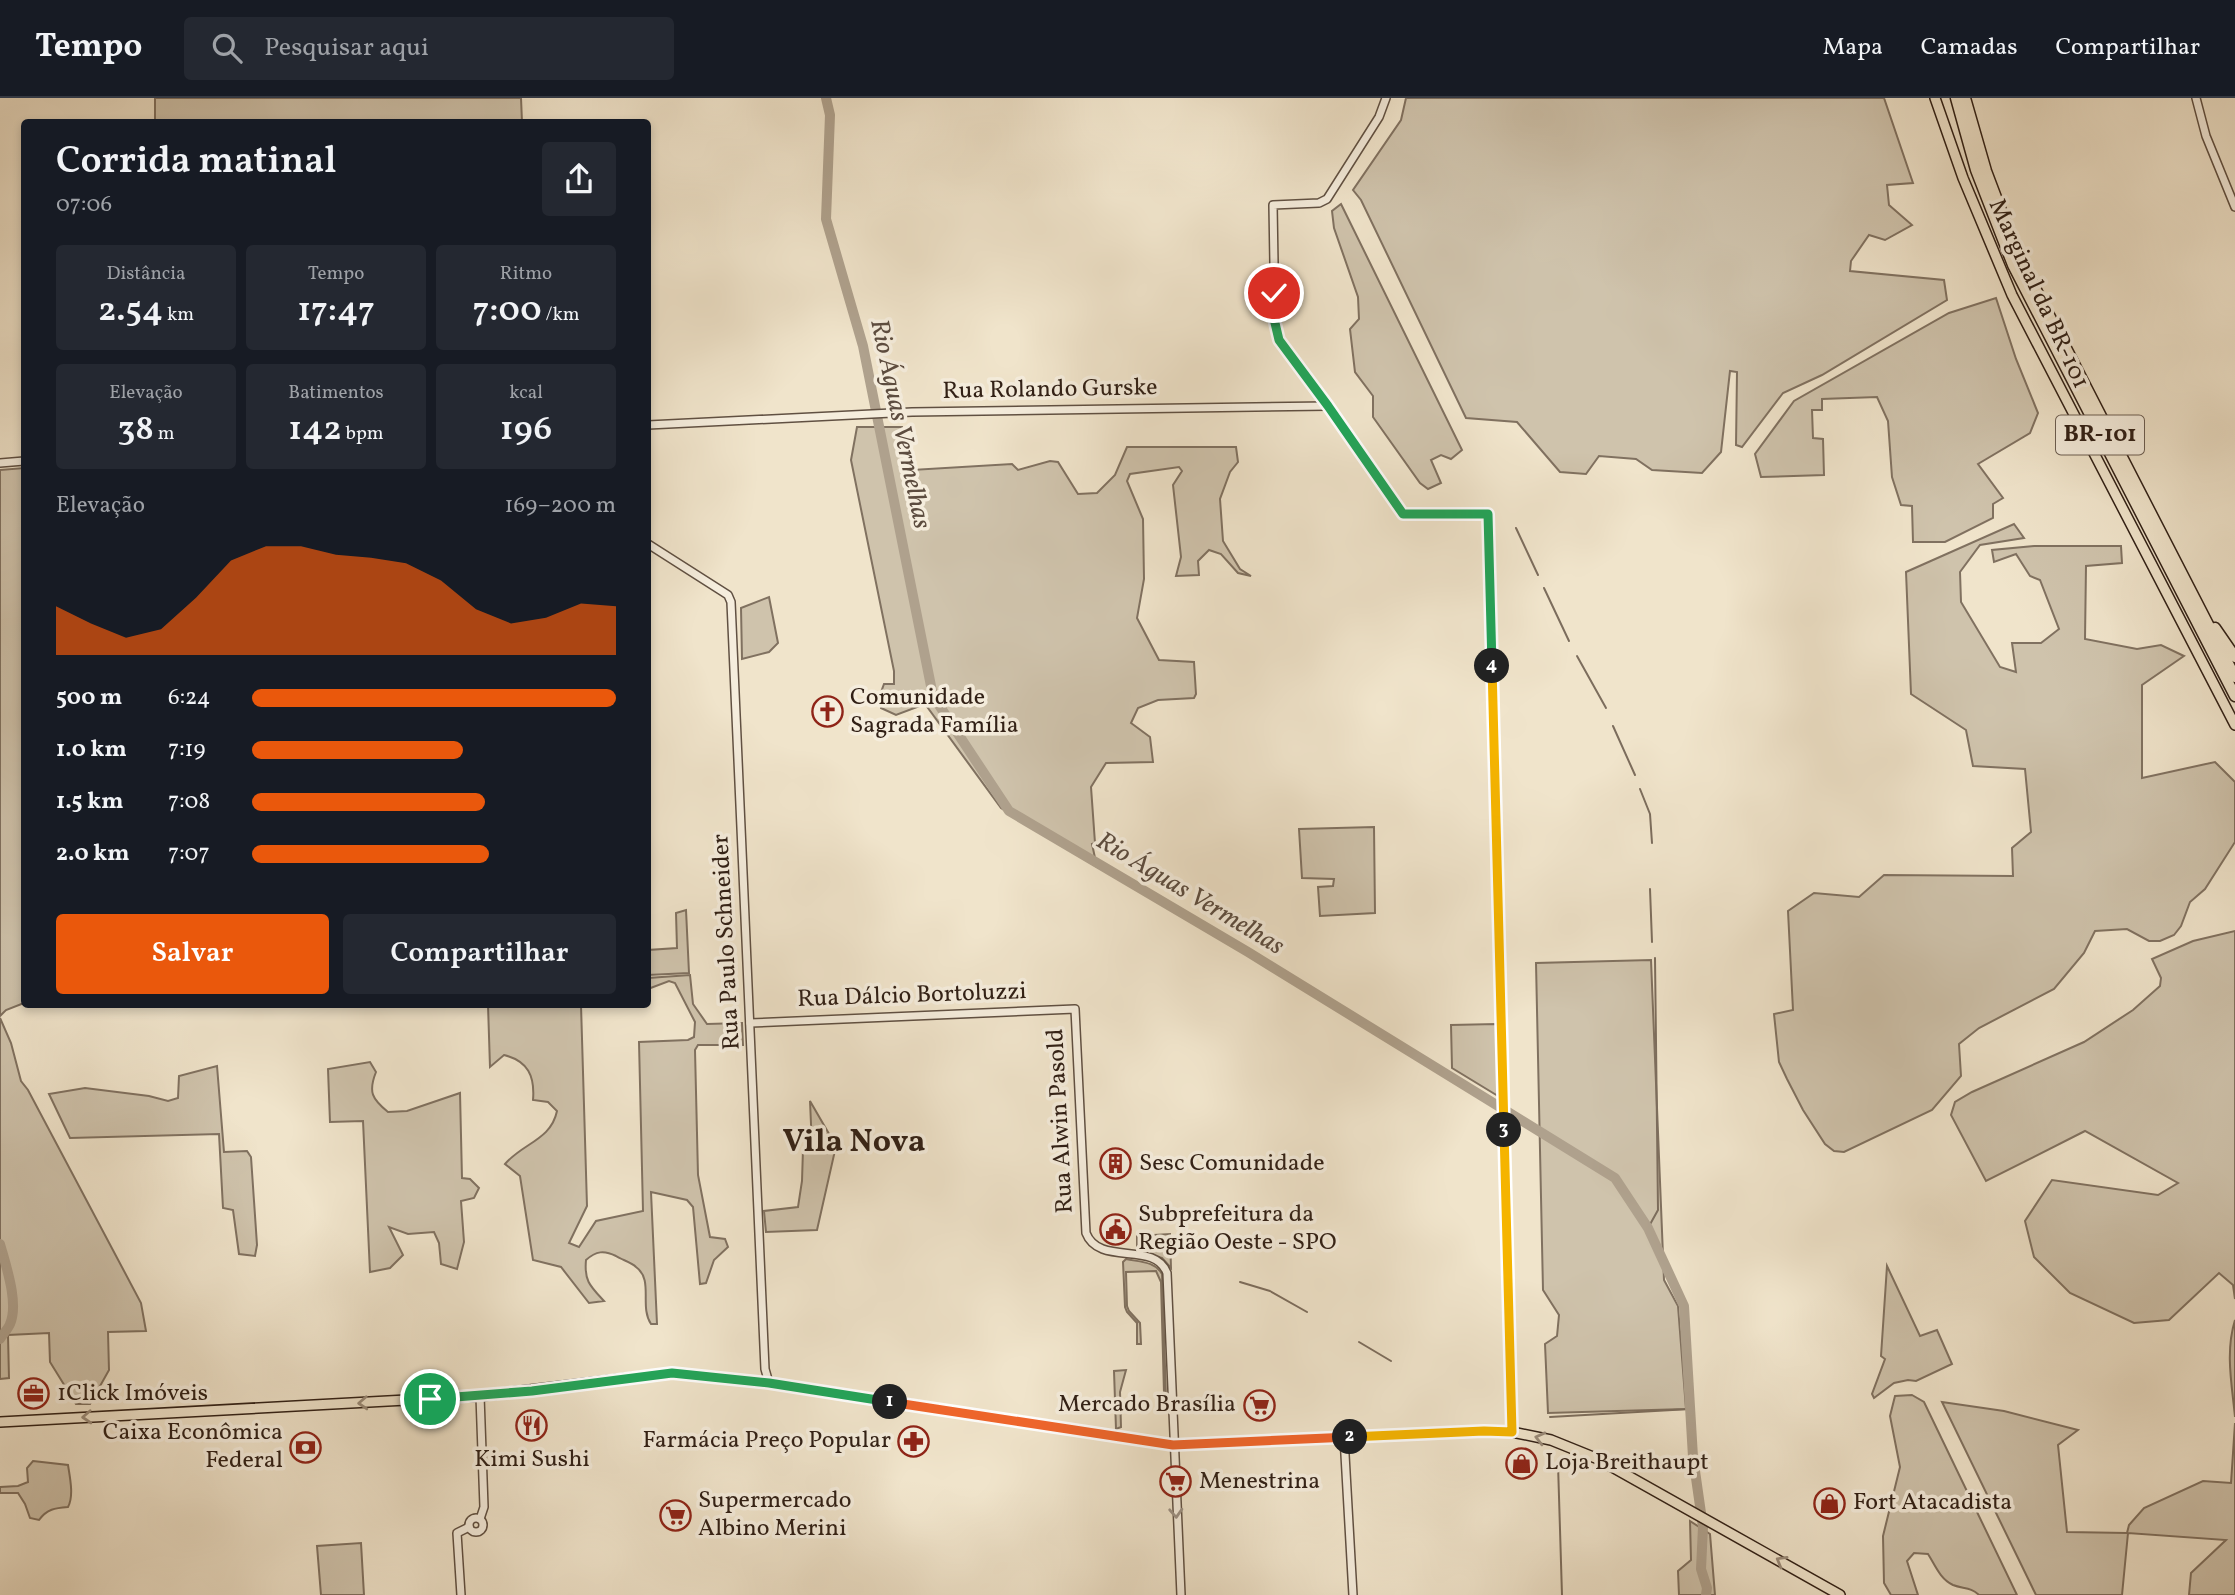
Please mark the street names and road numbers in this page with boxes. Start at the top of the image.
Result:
street label: Marginal da BR-101 [1979,194,2097,394]
street label: Rua Rolando Gurske [942,371,1158,409]
road number: BR-101 [2056,416,2144,454]
street label: Rua Paulo Schneider [704,833,750,1051]
street label: Rua Dálcio Bortoluzzi [797,975,1027,1017]
street label: Rua Alwin Pasold [1039,1028,1083,1214]

